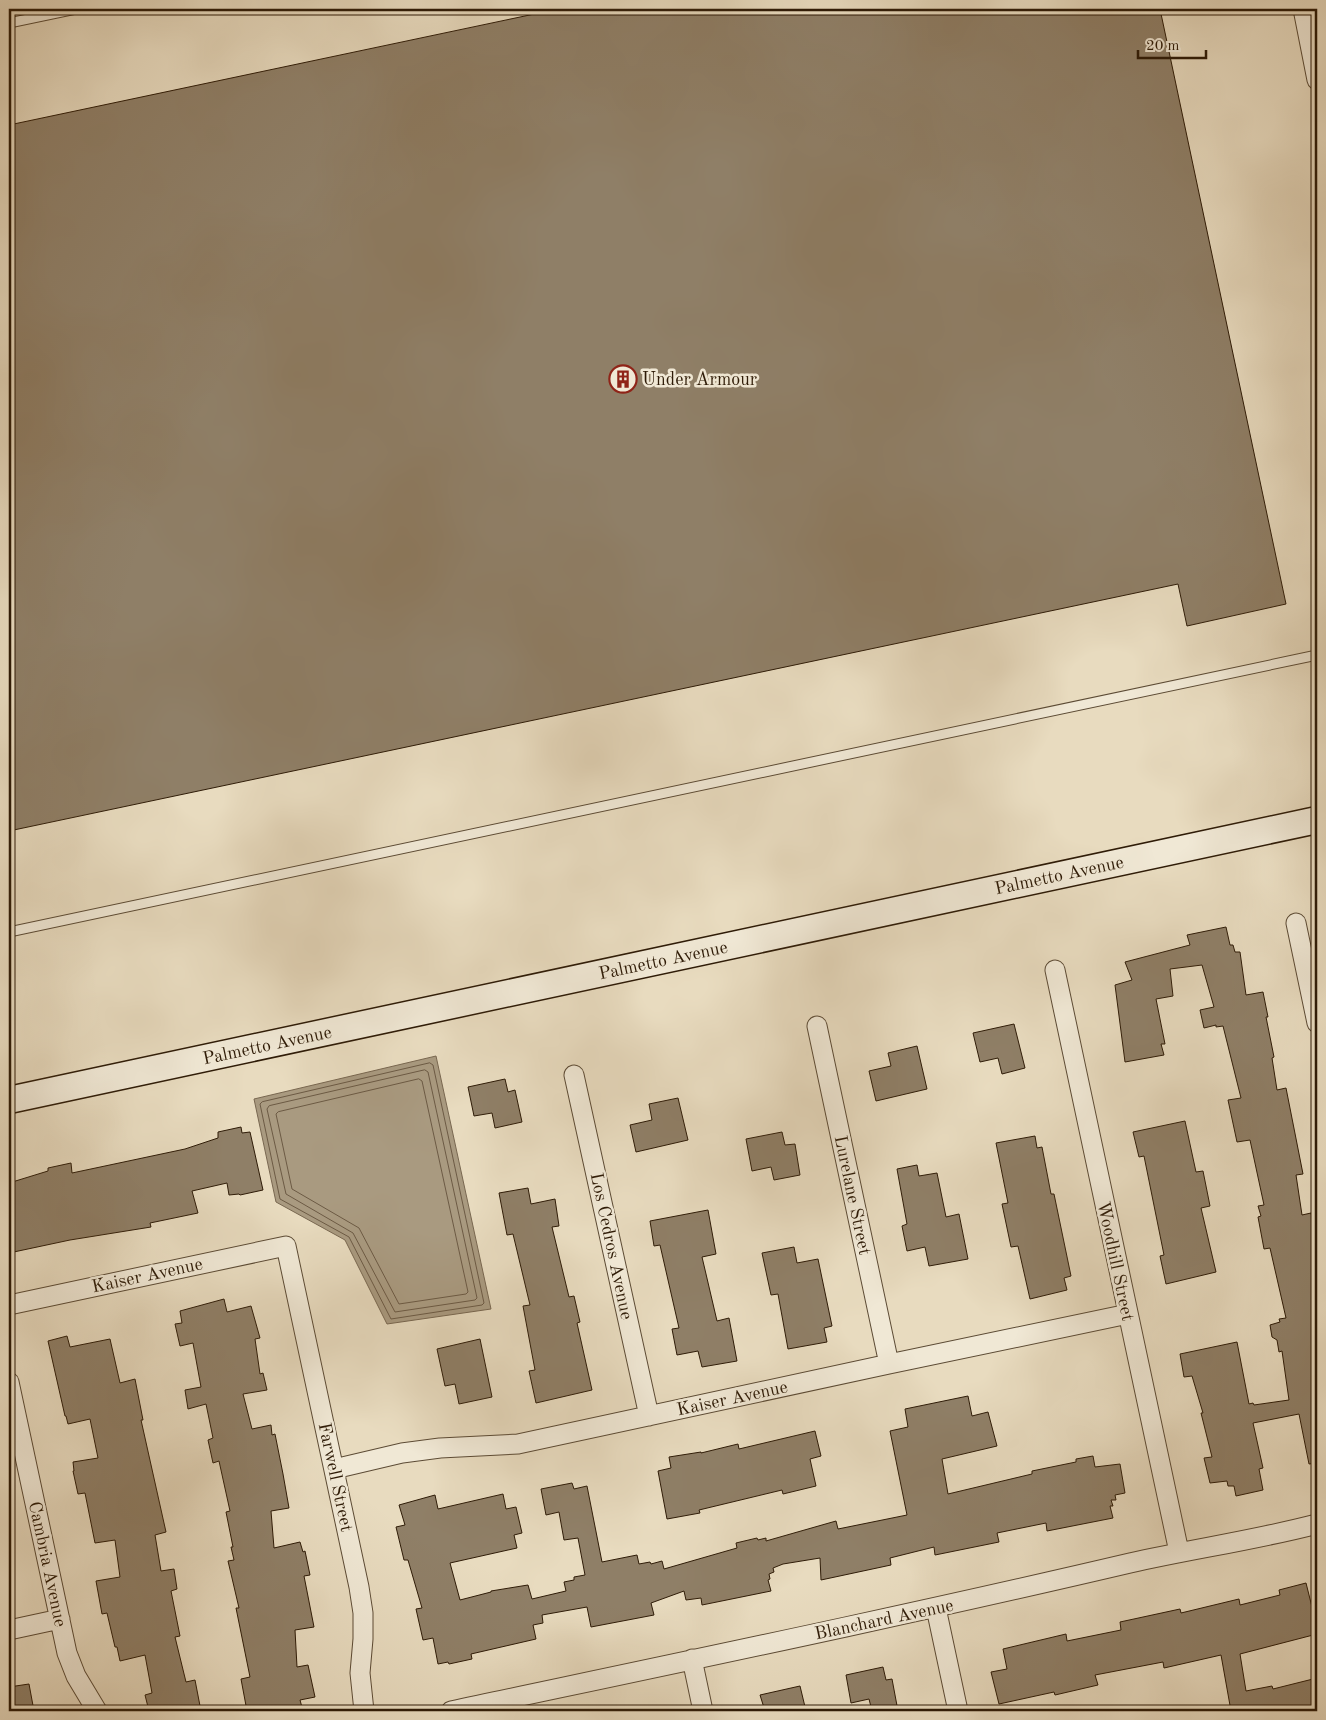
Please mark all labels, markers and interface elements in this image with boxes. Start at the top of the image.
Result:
scale bar [1138,28,1206,60]
text: 20 m [1146,39,1180,54]
building icon: Under Armour [608,364,638,394]
place label: Under Armour [642,371,758,389]
street label: Palmetto Avenue [993,854,1125,898]
street label: Palmetto Avenue [597,939,729,983]
street label: Palmetto Avenue [201,1024,333,1068]
street label: Lurelane Street [831,1134,873,1257]
street label: Los Cedros Avenue [587,1171,635,1321]
street label: Woodhill Street [1094,1200,1136,1323]
street label: Kaiser Avenue [90,1255,204,1297]
street label: Kaiser Avenue [675,1378,789,1420]
street label: Farwell Street [315,1421,355,1533]
street label: Cambria Avenue [25,1500,69,1629]
street label: Blanchard Avenue [813,1596,955,1643]

